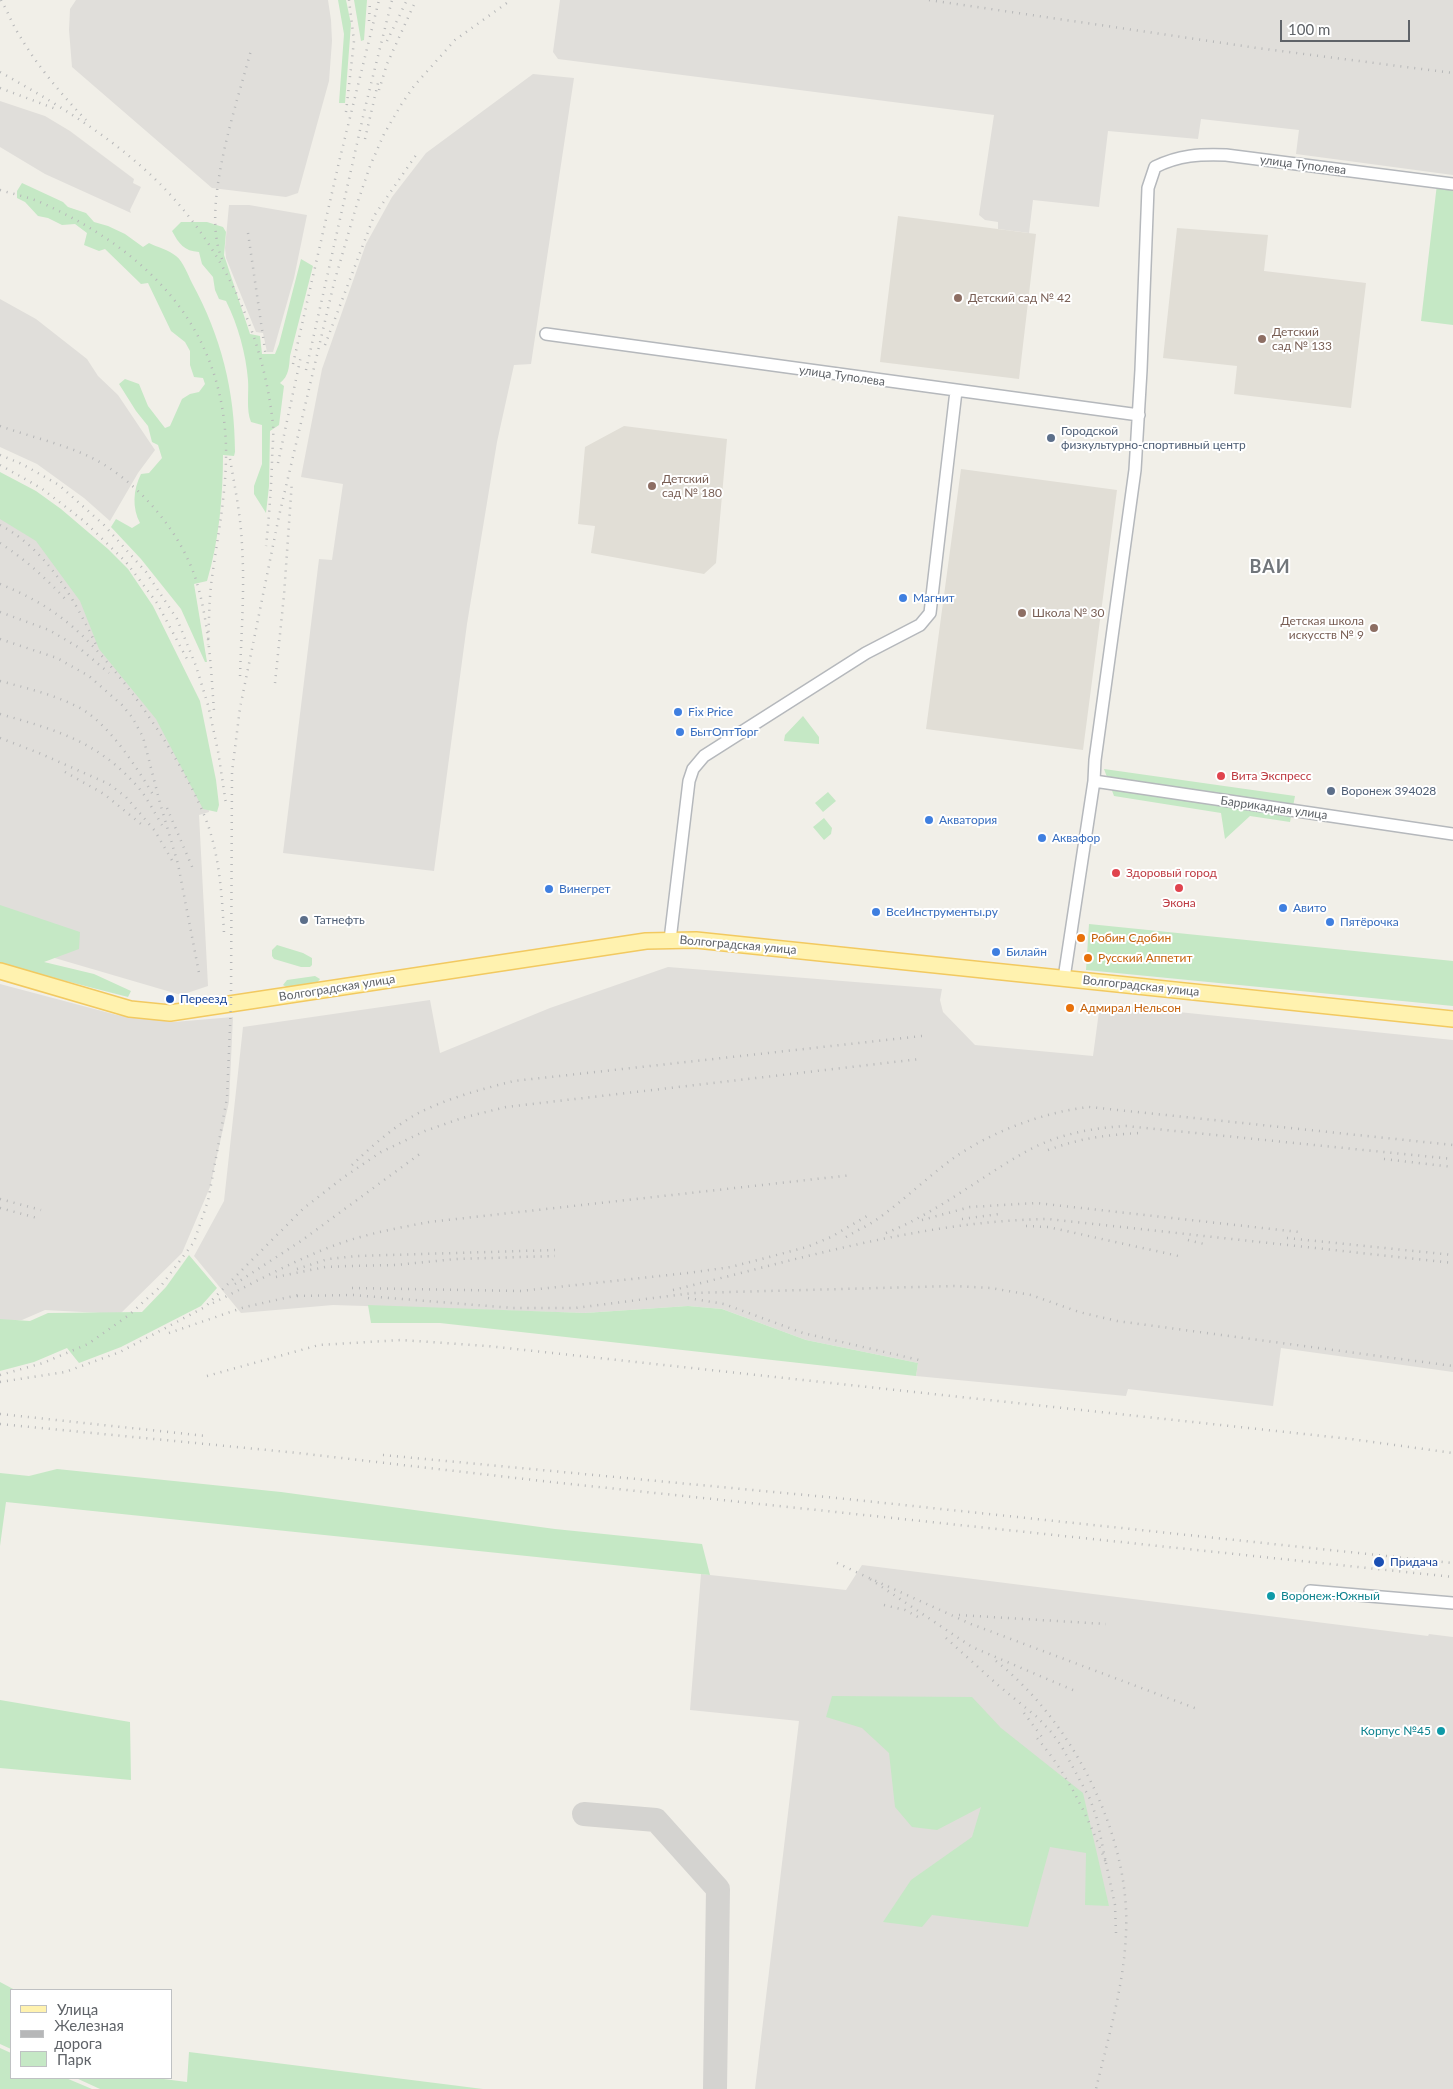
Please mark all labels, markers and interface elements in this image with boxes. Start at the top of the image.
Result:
scale bar [1283,10,1413,42]
text: 100 m [1288,20,1330,38]
street label: улица Туполева [1259,153,1347,177]
place label: Детский сад № 42 [968,291,1071,305]
marker: Детский сад № 42 [952,292,964,304]
place label: Детский сад № 133 [1272,325,1332,353]
marker: Детский сад № 133 [1256,333,1268,345]
street label: улица Туполева [798,363,886,389]
place label: Городской физкультурно-спортивный центр [1061,424,1246,452]
marker: Городской физкультурно-спортивный центр [1045,432,1057,444]
place label: Детский сад № 180 [662,472,722,500]
marker: Детский сад № 180 [646,480,658,492]
district label: ВАИ [1249,556,1291,578]
place label: Магнит [913,591,955,605]
marker: Магнит [897,592,909,604]
place label: Школа № 30 [1032,606,1104,620]
marker: Школа № 30 [1016,607,1028,619]
place label: Детская школа искусств № 9 [1281,614,1364,642]
marker: Детская школа искусств № 9 [1368,622,1380,634]
place label: Fix Price [688,705,733,719]
marker: Fix Price [672,706,684,718]
place label: БытОптТорг [690,725,758,739]
marker: БытОптТорг [674,726,686,738]
place label: Вита Экспресс [1231,769,1311,783]
marker: Вита Экспресс [1215,770,1227,782]
place label: Воронеж 394028 [1341,784,1436,798]
marker: Воронеж 394028 [1325,785,1337,797]
street label: Баррикадная улица [1220,793,1328,823]
place label: Акватория [939,813,997,827]
marker: Акватория [923,814,935,826]
place label: Аквафор [1052,831,1100,845]
marker: Аквафор [1036,832,1048,844]
place label: Здоровый город [1126,866,1217,880]
marker: Здоровый город [1110,867,1122,879]
place label: Винегрет [559,882,611,896]
marker: Экона [1173,882,1185,894]
marker: Винегрет [543,883,555,895]
place label: Экона [1162,896,1196,910]
place label: Авито [1293,901,1327,915]
marker: Авито [1277,902,1289,914]
place label: ВсеИнструменты.ру [886,905,998,919]
marker: ВсеИнструменты.ру [870,906,882,918]
place label: Татнефть [314,913,365,927]
marker: Татнефть [298,914,310,926]
place label: Пятёрочка [1340,915,1399,929]
marker: Пятёрочка [1324,916,1336,928]
place label: Робин Сдобин [1091,931,1171,945]
marker: Робин Сдобин [1075,932,1087,944]
street label: Волгоградская улица [679,933,797,957]
place label: Билайн [1006,945,1047,959]
marker: Билайн [990,946,1002,958]
place label: Русский Аппетит [1098,951,1193,965]
marker: Русский Аппетит [1082,952,1094,964]
street label: Волгоградская улица [278,972,396,1004]
street label: Волгоградская улица [1082,973,1200,999]
place label: Переезд [180,992,227,1006]
marker: Переезд [164,993,176,1005]
place label: Адмирал Нельсон [1080,1001,1181,1015]
marker: Адмирал Нельсон [1064,1002,1076,1014]
marker: Придача [1372,1555,1386,1569]
place label: Придача [1390,1555,1438,1569]
place label: Воронеж-Южный [1281,1589,1380,1603]
marker: Воронеж-Южный [1265,1590,1277,1602]
place label: Корпус №45 [1361,1724,1431,1738]
marker: Корпус №45 [1435,1725,1447,1737]
legend [10,1989,172,2079]
text: Улица [57,2000,98,2018]
text: Железная дорога [54,2016,124,2052]
text: Парк [57,2050,91,2068]

